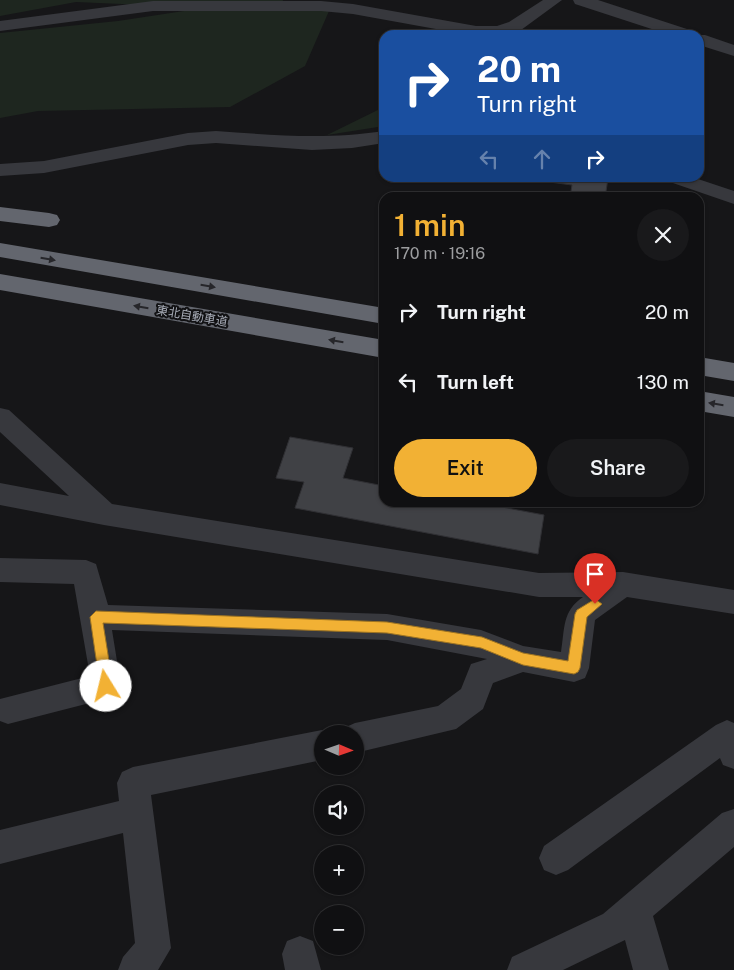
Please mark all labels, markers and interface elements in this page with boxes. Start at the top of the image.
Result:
text: 20 m [477,49,561,90]
icon: right [394,50,459,115]
text: Turn right [477,91,577,117]
icon: left [475,145,503,173]
icon: ahead [528,145,556,173]
icon: right [581,145,609,173]
text: 1 min [394,207,465,243]
button: close [637,209,689,261]
text: 170 m · 19:16 [394,244,485,263]
one-way arrow [40,255,56,263]
one-way arrow [200,283,216,291]
icon: right [394,298,422,326]
text: Turn right [437,301,526,323]
text: 20 m [645,301,689,323]
one-way arrow [133,303,149,311]
street label: 東北自動車道 [155,303,229,329]
one-way arrow [327,337,343,345]
icon: left [394,368,422,396]
text: Turn left [437,371,514,393]
text: 130 m [637,371,689,393]
one-way arrow [708,400,724,408]
button: Exit [394,439,537,497]
button: Share [547,439,689,497]
pin [574,553,616,604]
icon: arrive [581,560,609,588]
position arrow [79,659,131,711]
north arrow [314,725,364,775]
map controls [314,725,364,955]
button: sound [314,785,364,835]
button: + [314,845,364,895]
button: − [314,905,364,955]

